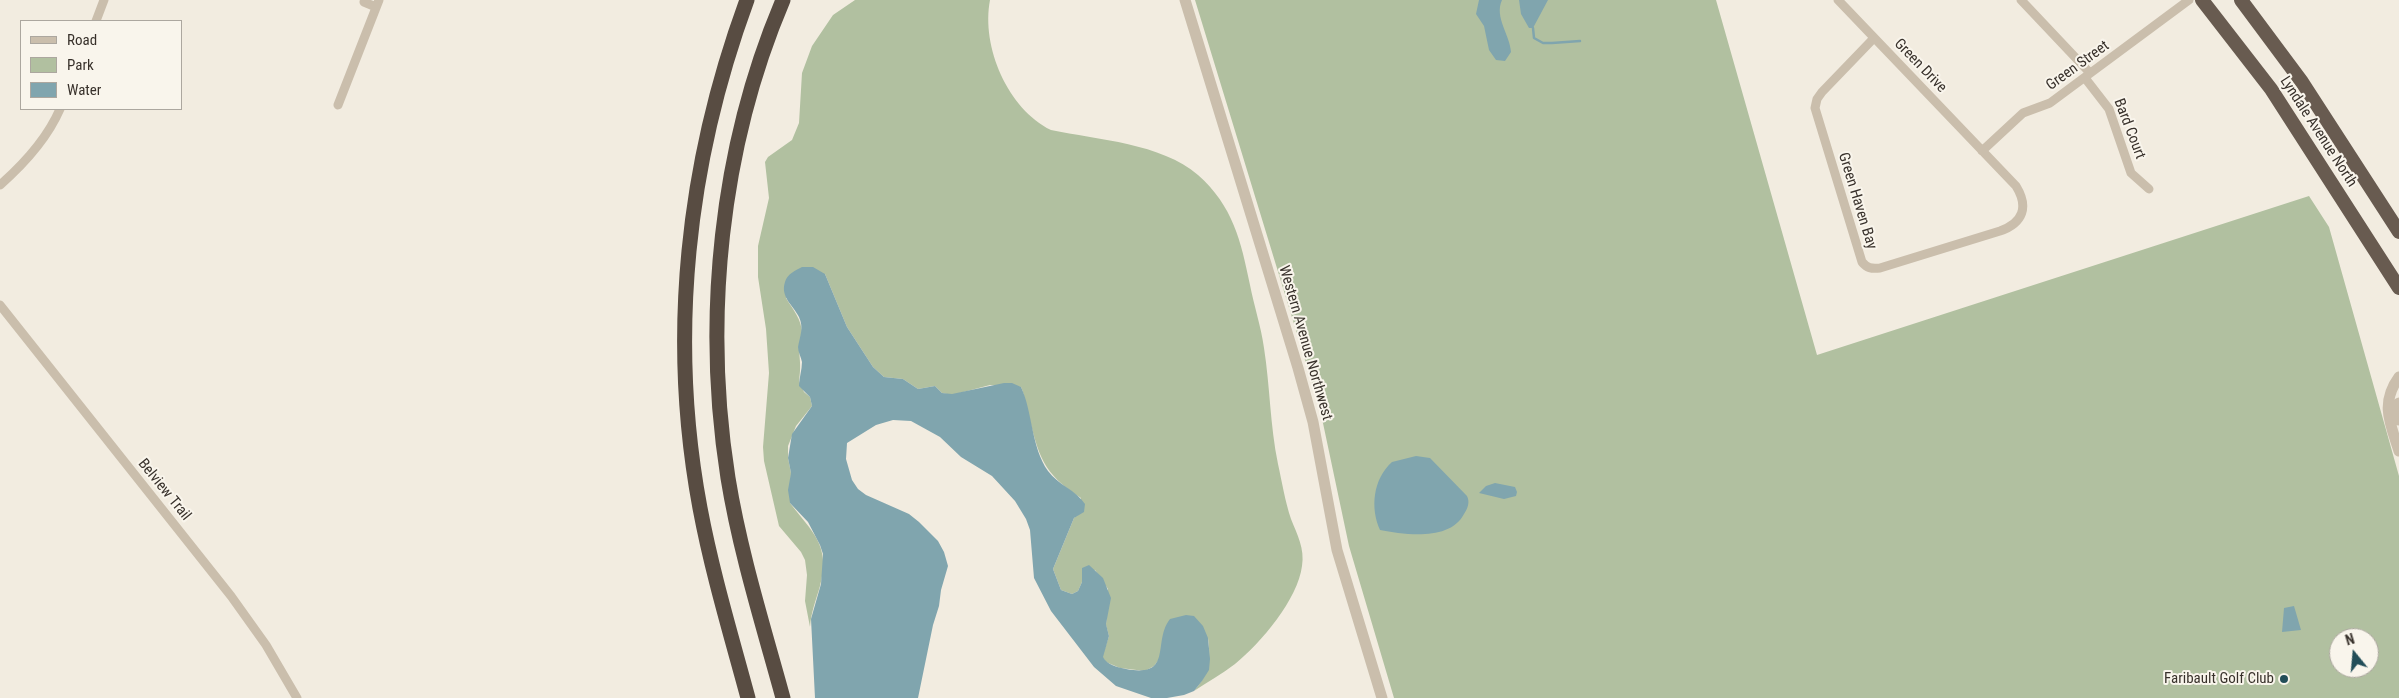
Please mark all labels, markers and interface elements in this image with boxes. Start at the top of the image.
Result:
legend [20,20,182,110]
text: Road [67,31,97,49]
street label: Green Drive [1890,35,1950,97]
street label: Green Street [2043,37,2113,95]
text: Park [67,56,94,74]
street label: Lyndale Avenue North [2276,73,2360,191]
text: Water [67,81,101,99]
street label: Bard Court [2109,96,2149,162]
street label: Green Haven Bay [1834,151,1880,251]
street label: Western Avenue Northwest [1274,264,1336,422]
street label: Belview Trail [134,455,194,525]
north arrow [2329,628,2379,678]
text: N [2343,631,2356,649]
place label: Faribault Golf Club [2164,670,2274,688]
marker: Faribault Golf Club [2278,673,2290,685]

